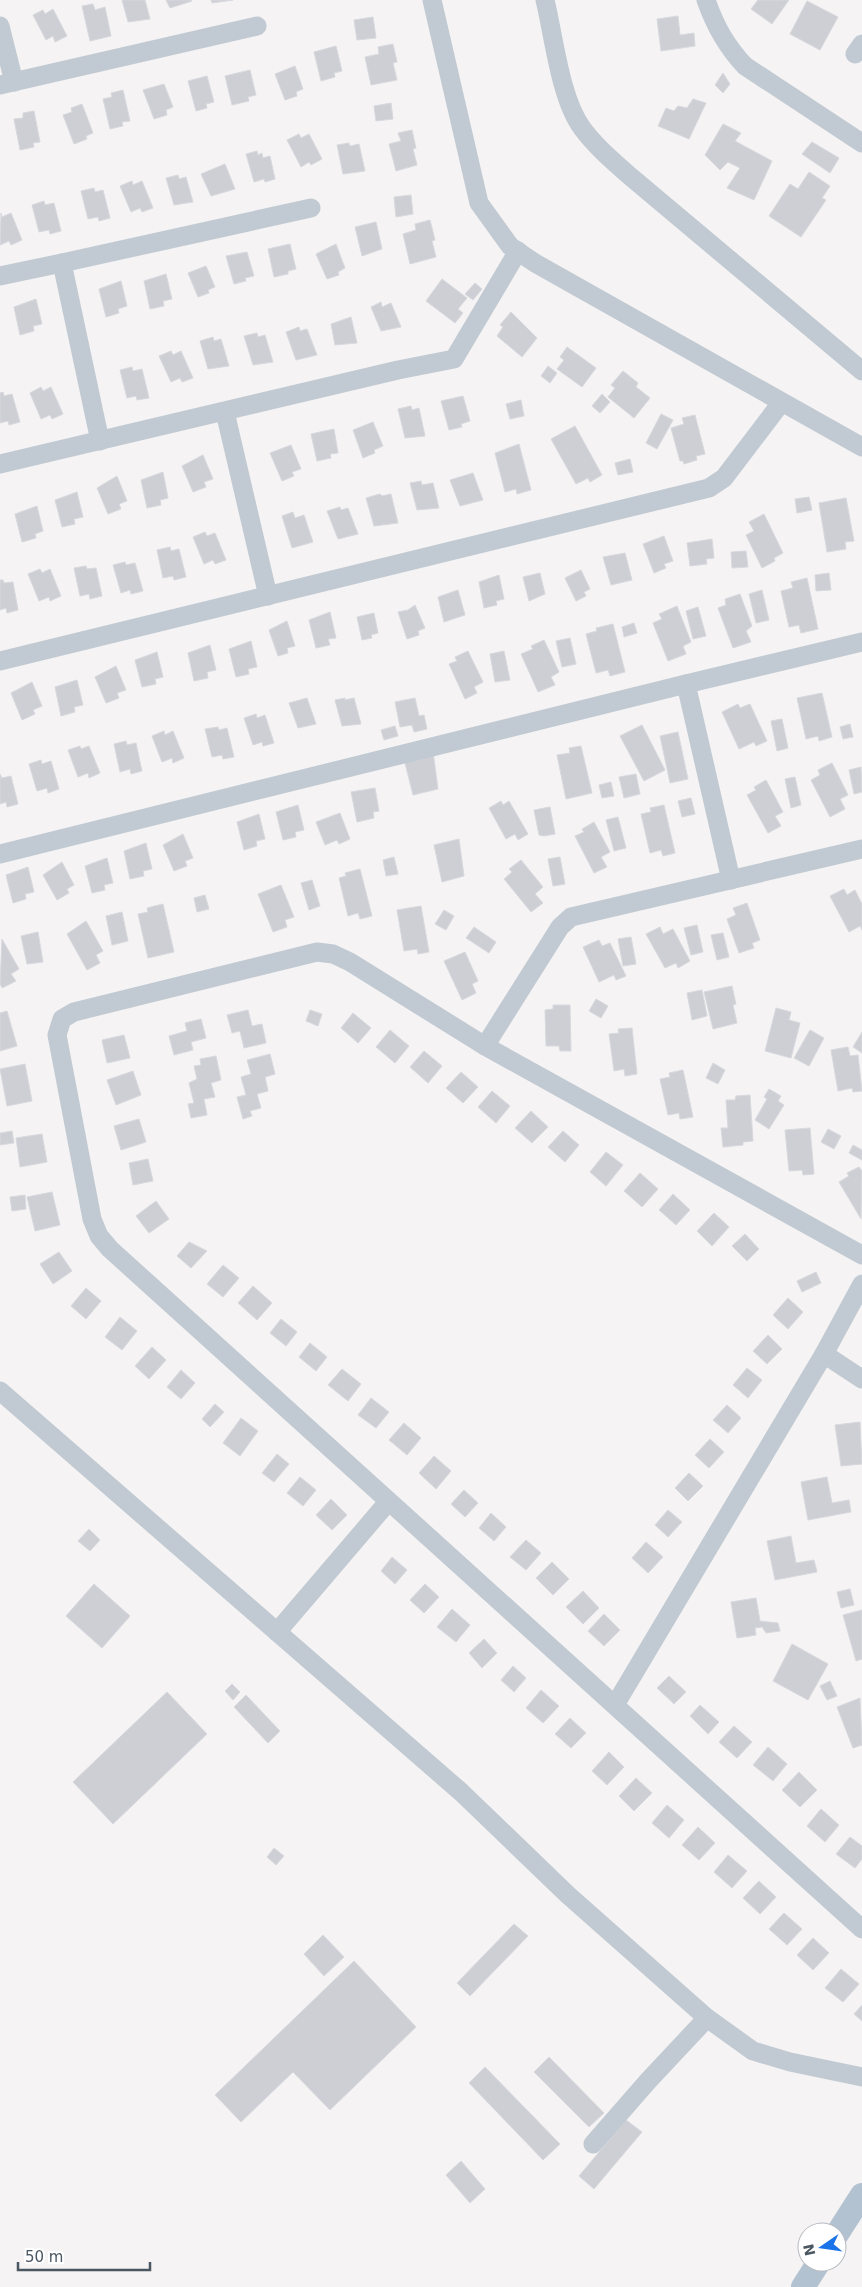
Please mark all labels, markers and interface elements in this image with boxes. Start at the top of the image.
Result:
north arrow [797,2222,847,2272]
scale bar [18,2240,150,2272]
text: N [800,2242,818,2257]
text: 50 m [25,2248,63,2266]

